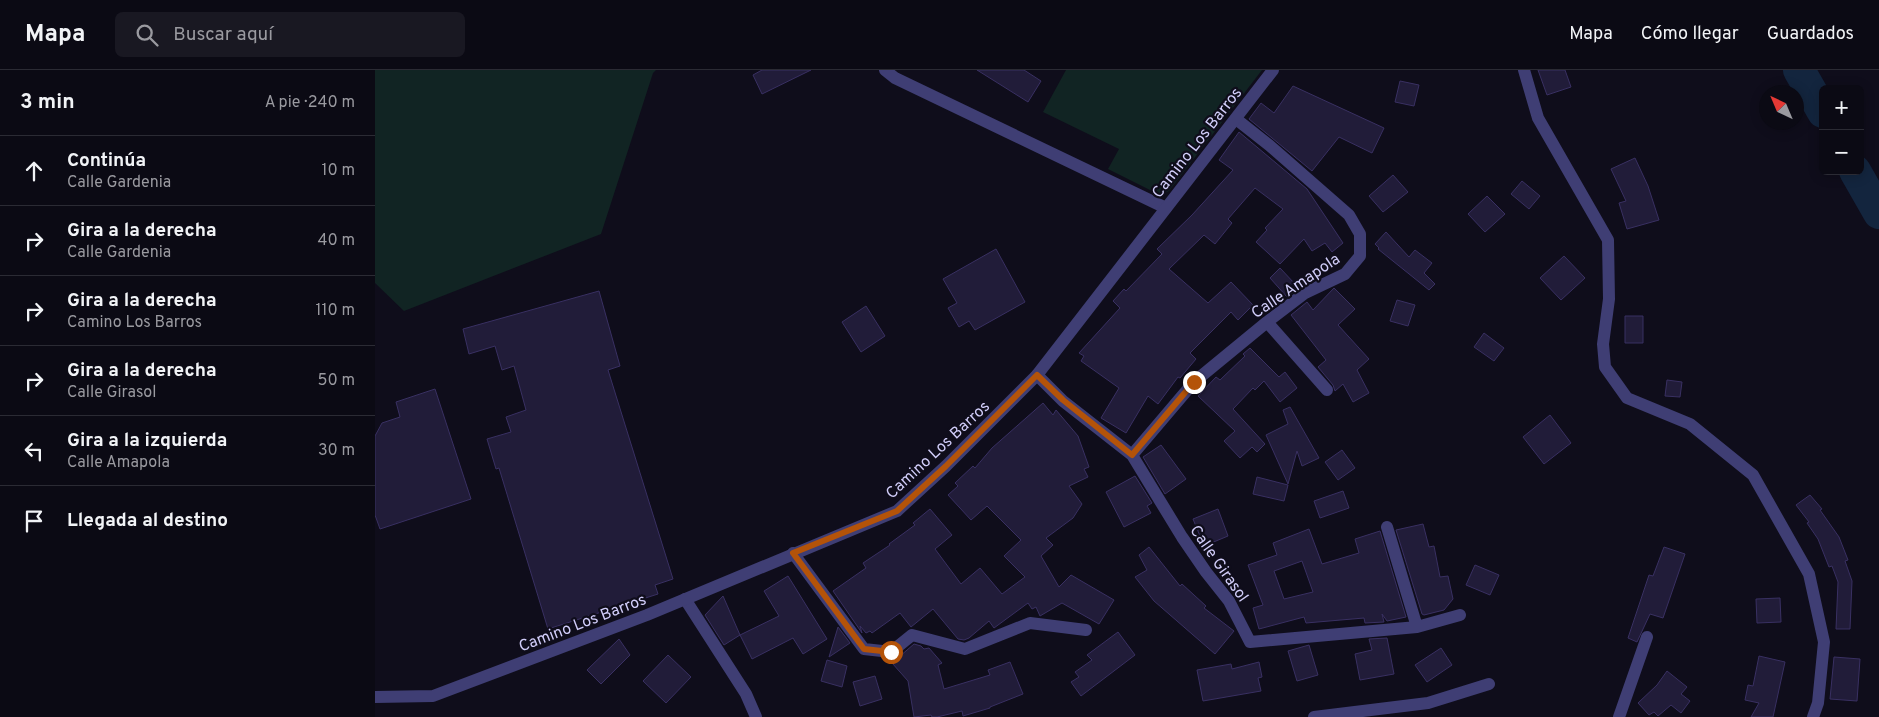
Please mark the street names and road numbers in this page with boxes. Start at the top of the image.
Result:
street label: Camino Los Barros [1148,84,1247,203]
street label: Calle Amapola [1248,250,1344,324]
street label: Camino Los Barros [882,397,995,504]
street label: Calle Girasol [1185,522,1252,606]
street label: Camino Los Barros [516,590,649,657]

